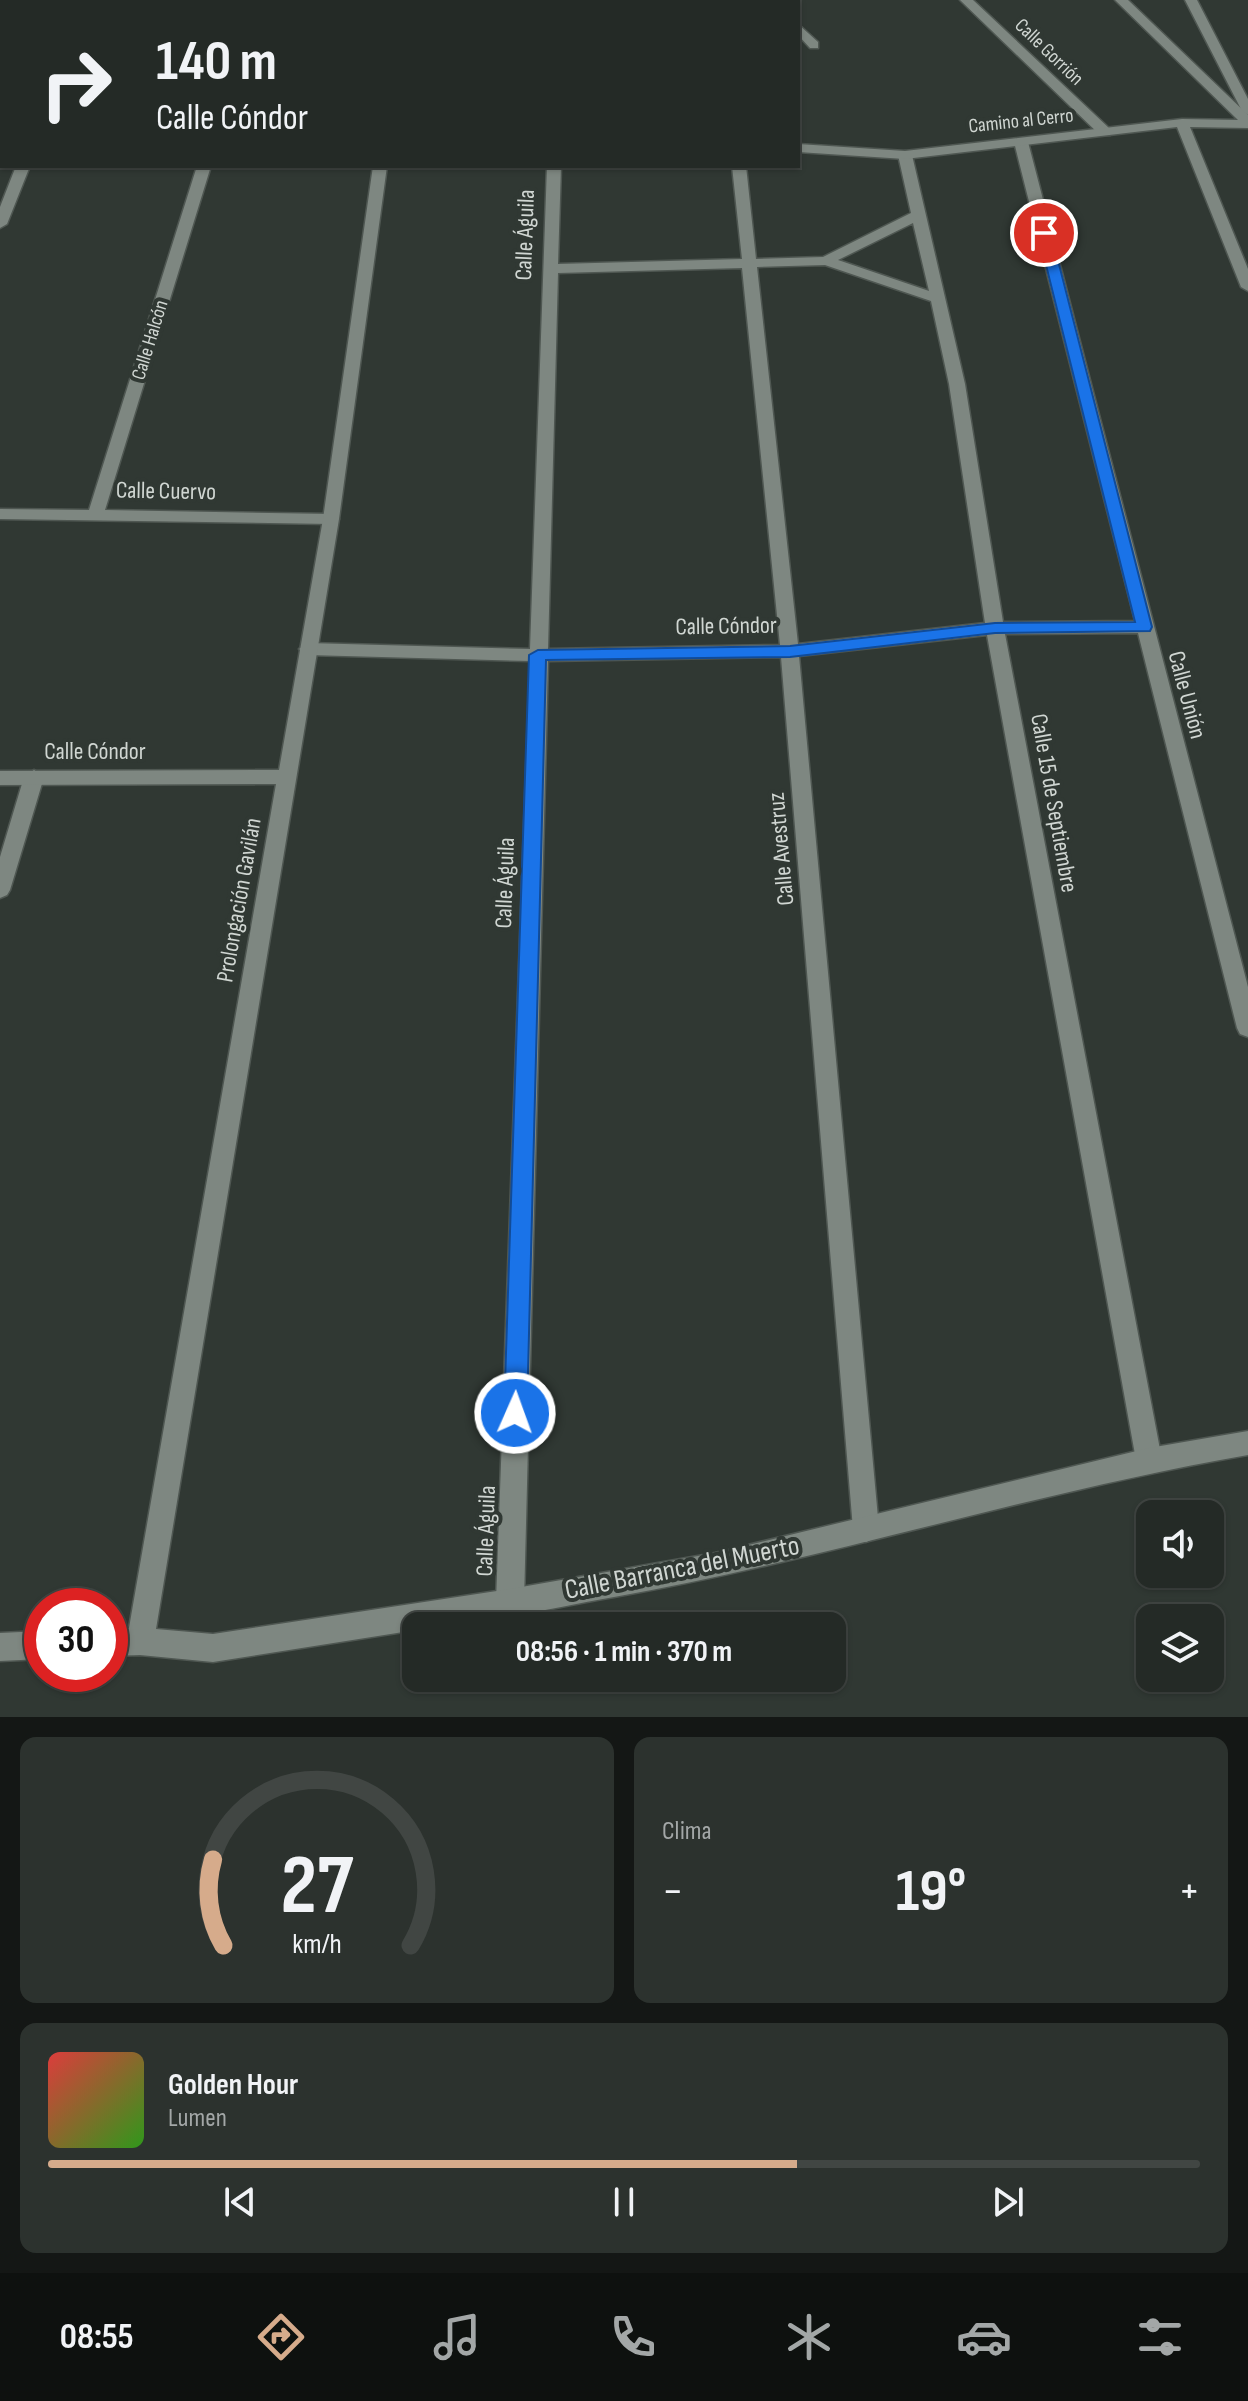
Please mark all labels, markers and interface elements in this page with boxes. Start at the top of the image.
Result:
street label: Calle Gorrión [1010,13,1088,91]
text: 140 m [156,29,277,96]
icon: right [24,32,128,136]
text: Calle Cóndor [156,97,308,140]
street label: Camino al Cerro [967,104,1075,138]
street label: Calle Águila [509,189,541,281]
pin [1010,199,1078,267]
icon: arrive [1022,211,1066,255]
street label: Calle Halcón [127,297,173,383]
street label: Calle Cuervo [116,476,216,506]
street label: Calle Cóndor [675,611,777,641]
street label: Calle Unión [1161,648,1213,742]
street label: Calle 15 de Septiembre [1024,711,1084,895]
street label: Calle Cóndor [44,737,146,766]
street label: Calle Avestruz [762,791,800,907]
street label: Prolongación Gavilán [210,815,268,985]
street label: Calle Águila [489,837,521,929]
position arrow [473,1371,557,1455]
street label: Calle Águila [470,1485,502,1577]
map controls [1136,1500,1224,1692]
button: sound [1136,1500,1224,1588]
street label: Calle Barranca del Muerto [562,1529,802,1607]
speed limit sign: 30 [24,1588,128,1692]
button: layers [1136,1604,1224,1692]
text: 08:56 · 1 min · 370 m [516,1634,732,1670]
text: Clima [662,1816,712,1847]
text: 27 [281,1837,354,1937]
text: 19° [896,1856,966,1928]
text: − [662,1865,684,1918]
text: + [1178,1865,1200,1918]
text: km/h [292,1927,342,1962]
text: Golden Hour [168,2067,298,2103]
text: Lumen [168,2103,227,2134]
icon: previous [218,2180,262,2224]
icon: pause [602,2180,646,2224]
icon: next [986,2180,1030,2224]
icon: directions [253,2309,309,2365]
icon: music [429,2309,485,2365]
icon: phone [605,2309,661,2365]
icon: climate [781,2309,837,2365]
icon: car [956,2309,1012,2365]
icon: filters [1132,2309,1188,2365]
text: 08:55 [60,2316,134,2359]

